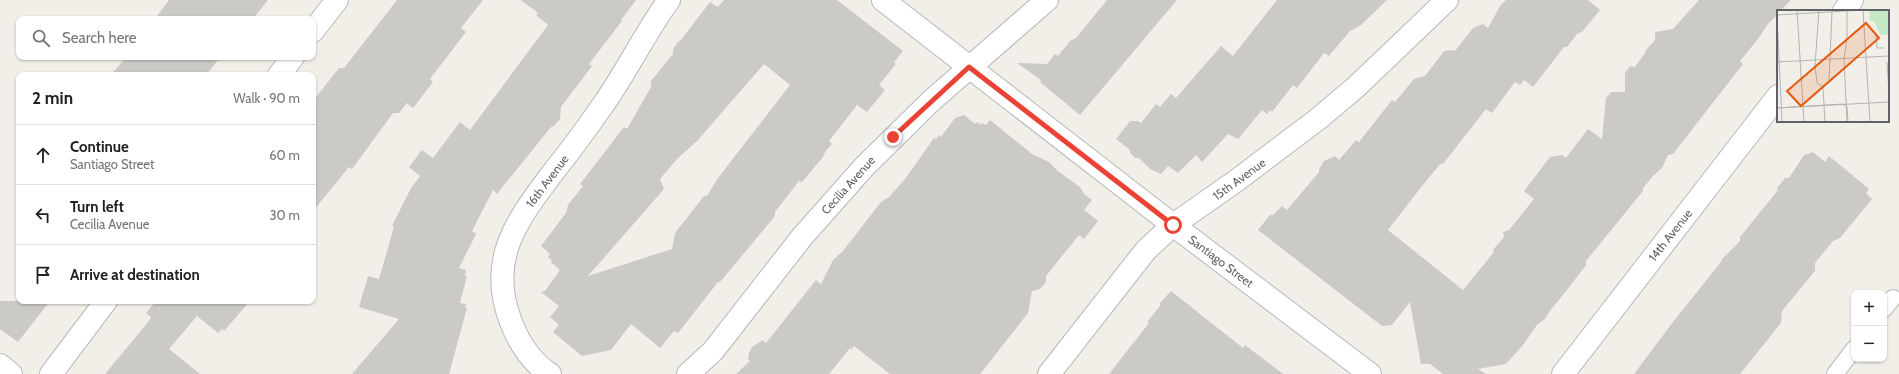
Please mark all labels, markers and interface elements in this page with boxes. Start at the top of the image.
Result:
inset map [1777,10,1889,122]
search box [16,16,316,60]
icon: search [30,27,52,49]
text: Search here [62,29,137,47]
text: 2 min [32,88,73,108]
text: Walk · 90 m [233,90,300,106]
route end [884,128,902,146]
text: Continue [70,138,129,156]
icon: ahead [32,144,54,166]
text: 60 m [269,147,300,163]
street label: 16th Avenue [522,152,572,210]
street label: Cecilia Avenue [818,153,878,217]
street label: 15th Avenue [1210,155,1268,203]
text: Santiago Street [70,156,154,172]
text: Turn left [70,198,124,216]
icon: left [32,204,54,226]
street label: 14th Avenue [1645,206,1695,264]
text: 30 m [270,207,300,223]
text: Cecilia Avenue [70,216,149,232]
route start [1164,216,1182,234]
street label: Santiago Street [1185,232,1257,290]
icon: arrive [32,264,54,286]
text: Arrive at destination [70,266,200,284]
map controls [1851,290,1887,362]
button: + [1851,290,1887,326]
button: − [1851,326,1887,362]

